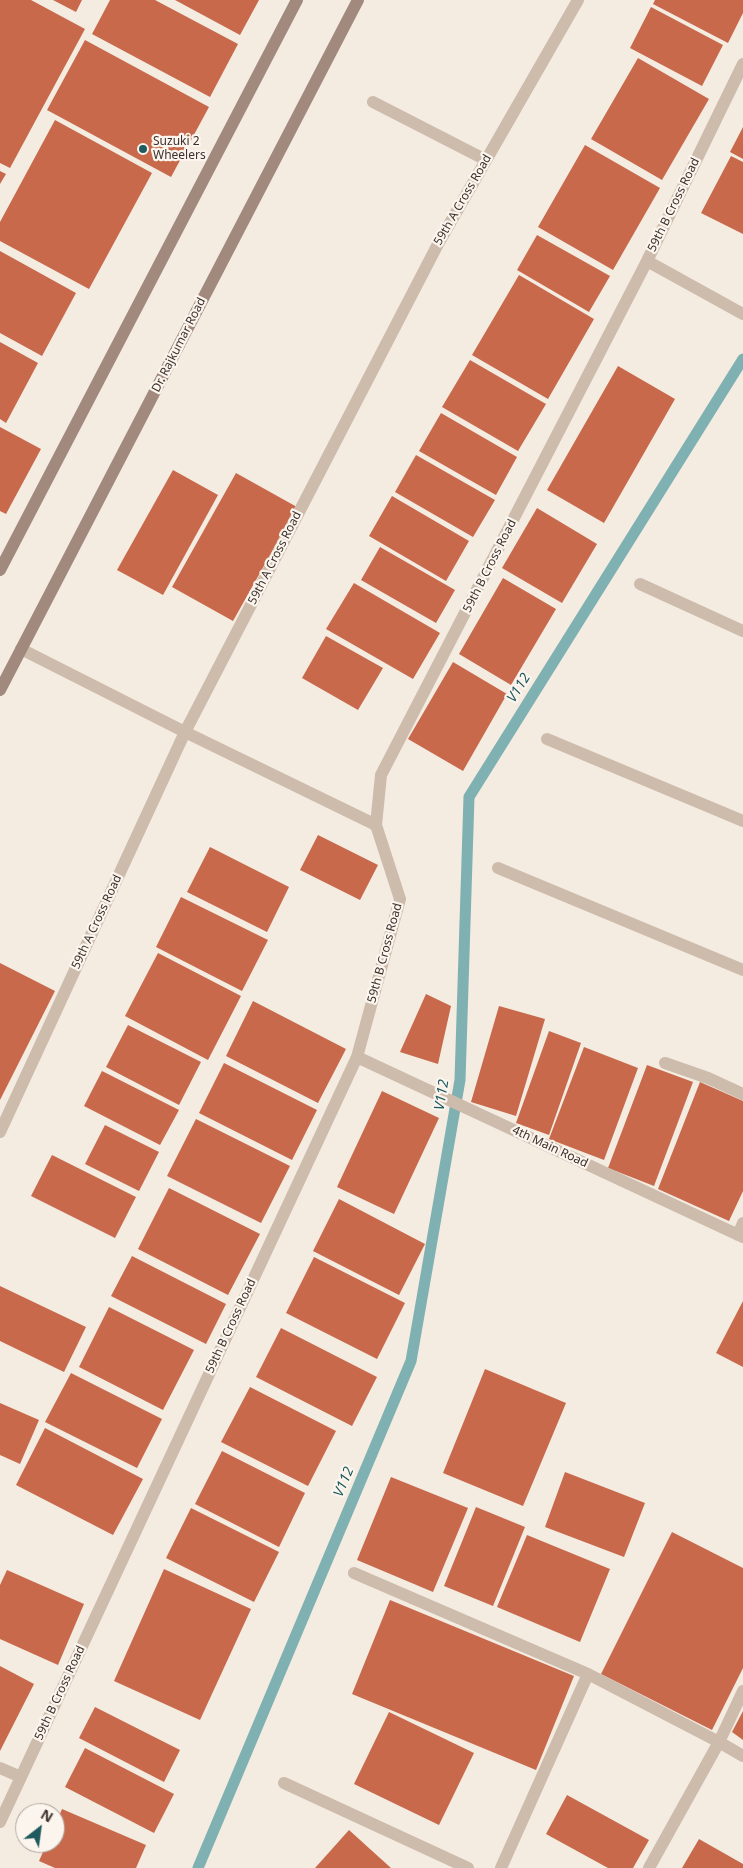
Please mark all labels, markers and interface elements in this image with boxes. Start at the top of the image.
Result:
place label: Suzuki 2 Wheelers [153,135,206,163]
marker: Suzuki 2 Wheelers [137,143,149,155]
street label: 59th A Cross Road [431,152,495,248]
street label: 59th B Cross Road [645,156,703,254]
street label: Dr. Rajkumar Road [149,295,209,395]
street label: 59th A Cross Road [245,509,305,607]
street label: 59th B Cross Road [460,517,520,615]
water label: V112 [504,670,534,706]
street label: 59th A Cross Road [69,873,125,971]
street label: 59th B Cross Road [365,902,405,1004]
water label: V112 [431,1078,453,1112]
street label: 4th Main Road [510,1123,590,1171]
street label: 59th B Cross Road [203,1276,259,1376]
water label: V112 [330,1465,358,1499]
street label: 59th B Cross Road [32,1643,88,1743]
north arrow [15,1803,65,1853]
text: N [38,1804,57,1827]

